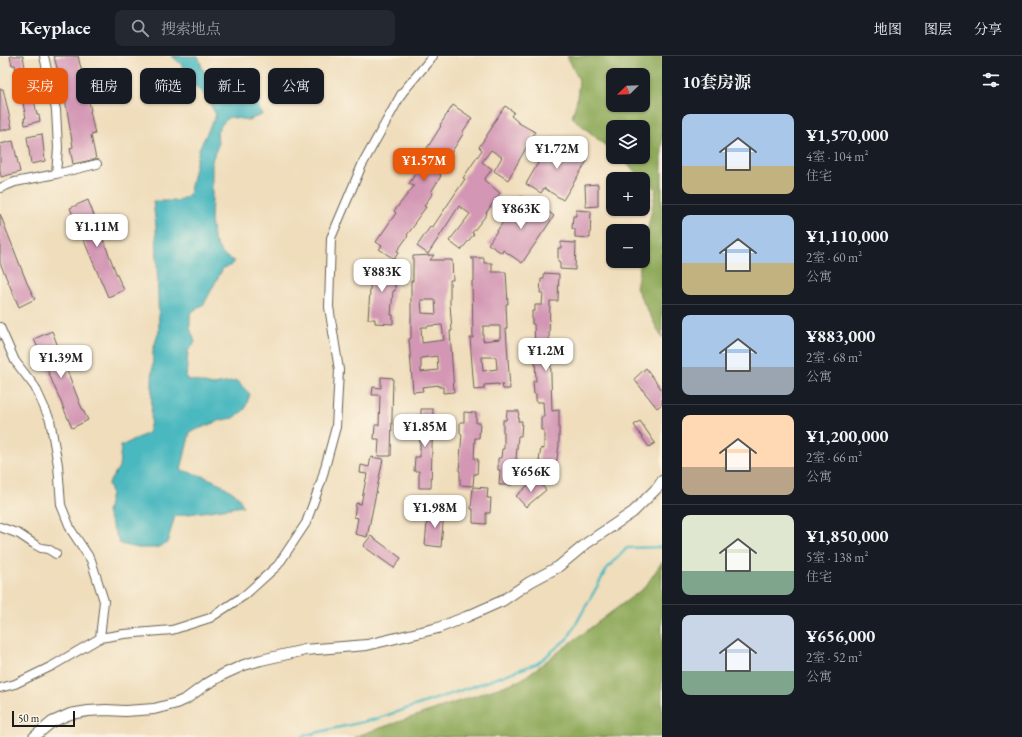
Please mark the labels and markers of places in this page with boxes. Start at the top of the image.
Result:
pin: ¥1.72M [524,136,590,170]
pin: ¥1.57M [391,148,457,182]
pin: ¥863K [493,196,549,230]
pin: ¥1.11M [64,214,130,248]
pin: ¥883K [354,259,410,293]
pin: ¥1.2M [518,338,574,372]
pin: ¥1.39M [28,345,94,379]
pin: ¥1.85M [392,414,458,448]
pin: ¥656K [503,459,559,493]
pin: ¥1.98M [402,495,468,529]

